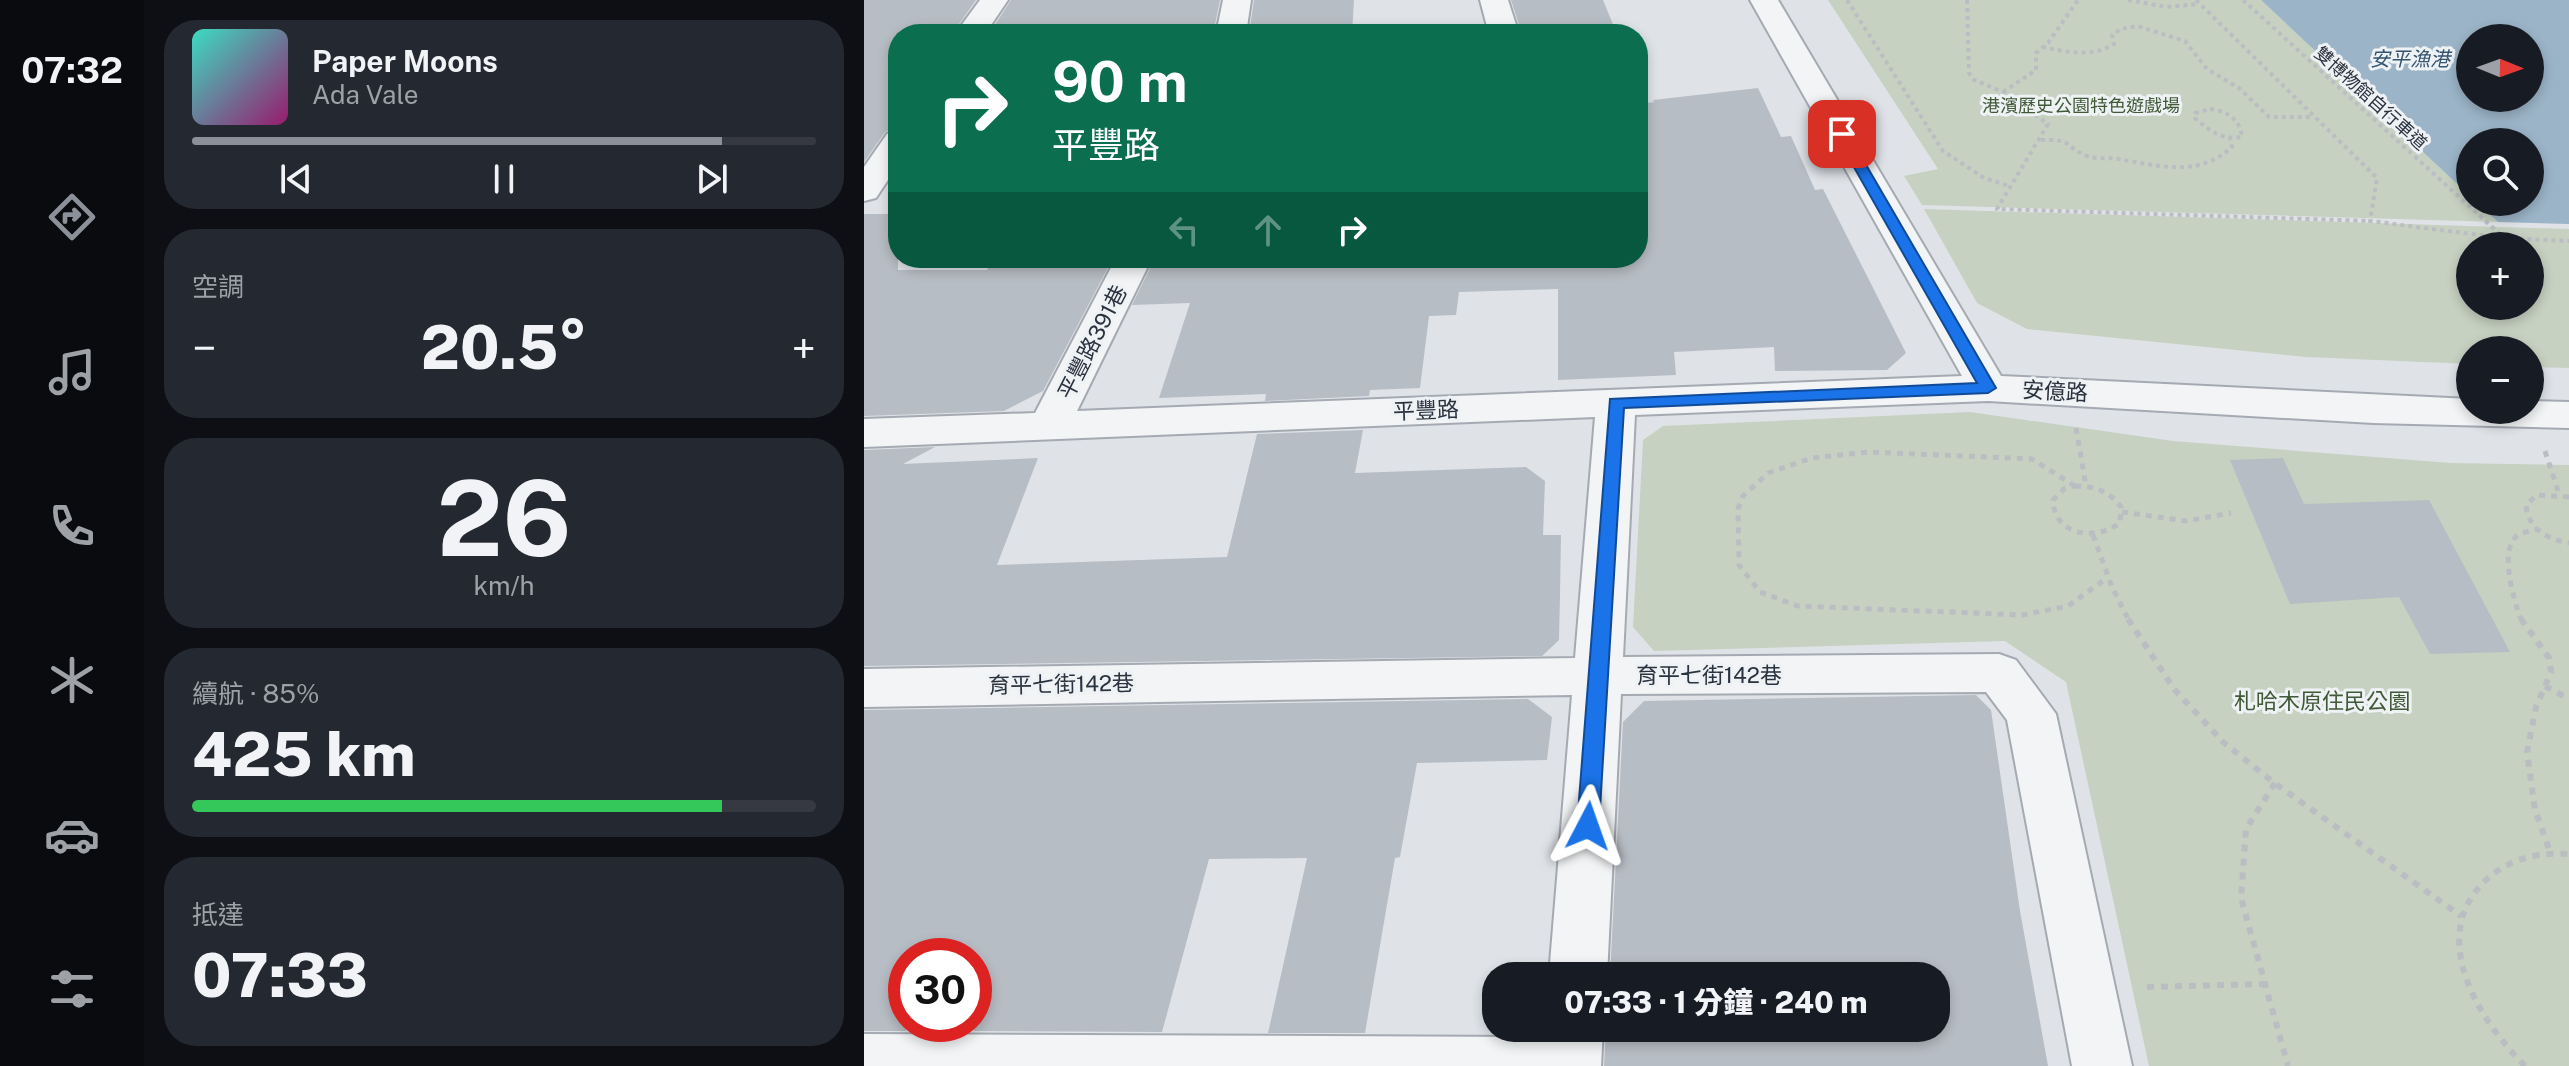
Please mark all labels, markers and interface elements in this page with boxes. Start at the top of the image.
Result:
north arrow [2456,24,2544,112]
map controls [2456,24,2544,424]
street label: 雙博物館自行車道 [2310,42,2432,154]
text: Paper Moons [312,43,498,79]
water label: 安平漁港 [2370,47,2453,71]
text: 07:32 [21,49,123,91]
text: 90 m [1052,49,1188,115]
icon: right [920,56,1024,160]
text: Ada Vale [312,79,418,110]
park label: 港濱歷史公園特色遊戲場 [1982,95,2180,116]
pin [1808,100,1876,168]
icon: arrive [1820,112,1864,156]
text: 平豐路 [1052,124,1160,166]
button: search [2456,128,2544,216]
icon: previous [274,157,318,201]
icon: pause [482,157,526,201]
icon: next [690,157,734,201]
icon: directions [44,189,100,245]
icon: left [1162,208,1206,252]
icon: ahead [1246,208,1290,252]
icon: right [1330,208,1374,252]
button: + [2456,232,2544,320]
text: 空調 [192,271,244,302]
street label: 平豐路391巷 [1052,281,1132,403]
text: 20.5° [421,312,587,383]
text: − [192,322,216,374]
text: + [792,322,816,374]
button: − [2456,336,2544,424]
icon: music [44,344,100,400]
street label: 安億路 [2021,376,2089,406]
street label: 平豐路 [1393,396,1459,424]
text: 26 [437,457,571,579]
icon: phone [44,498,100,554]
text: km/h [473,570,535,601]
icon: climate [44,652,100,708]
street label: 育平七街142巷 [1636,662,1782,688]
street label: 育平七街142巷 [988,670,1134,698]
text: 續航 · 85% [192,678,319,709]
park label: 札哈木原住民公園 [2234,688,2410,714]
text: 425 km [192,719,416,790]
position arrow [1546,784,1630,868]
icon: car [44,807,100,863]
text: 抵達 [192,899,244,930]
speed limit sign: 30 [888,938,992,1042]
text: 07:33 [192,940,368,1011]
icon: filters [44,961,100,1017]
text: 07:33 · 1 分鐘 · 240 m [1564,984,1868,1020]

